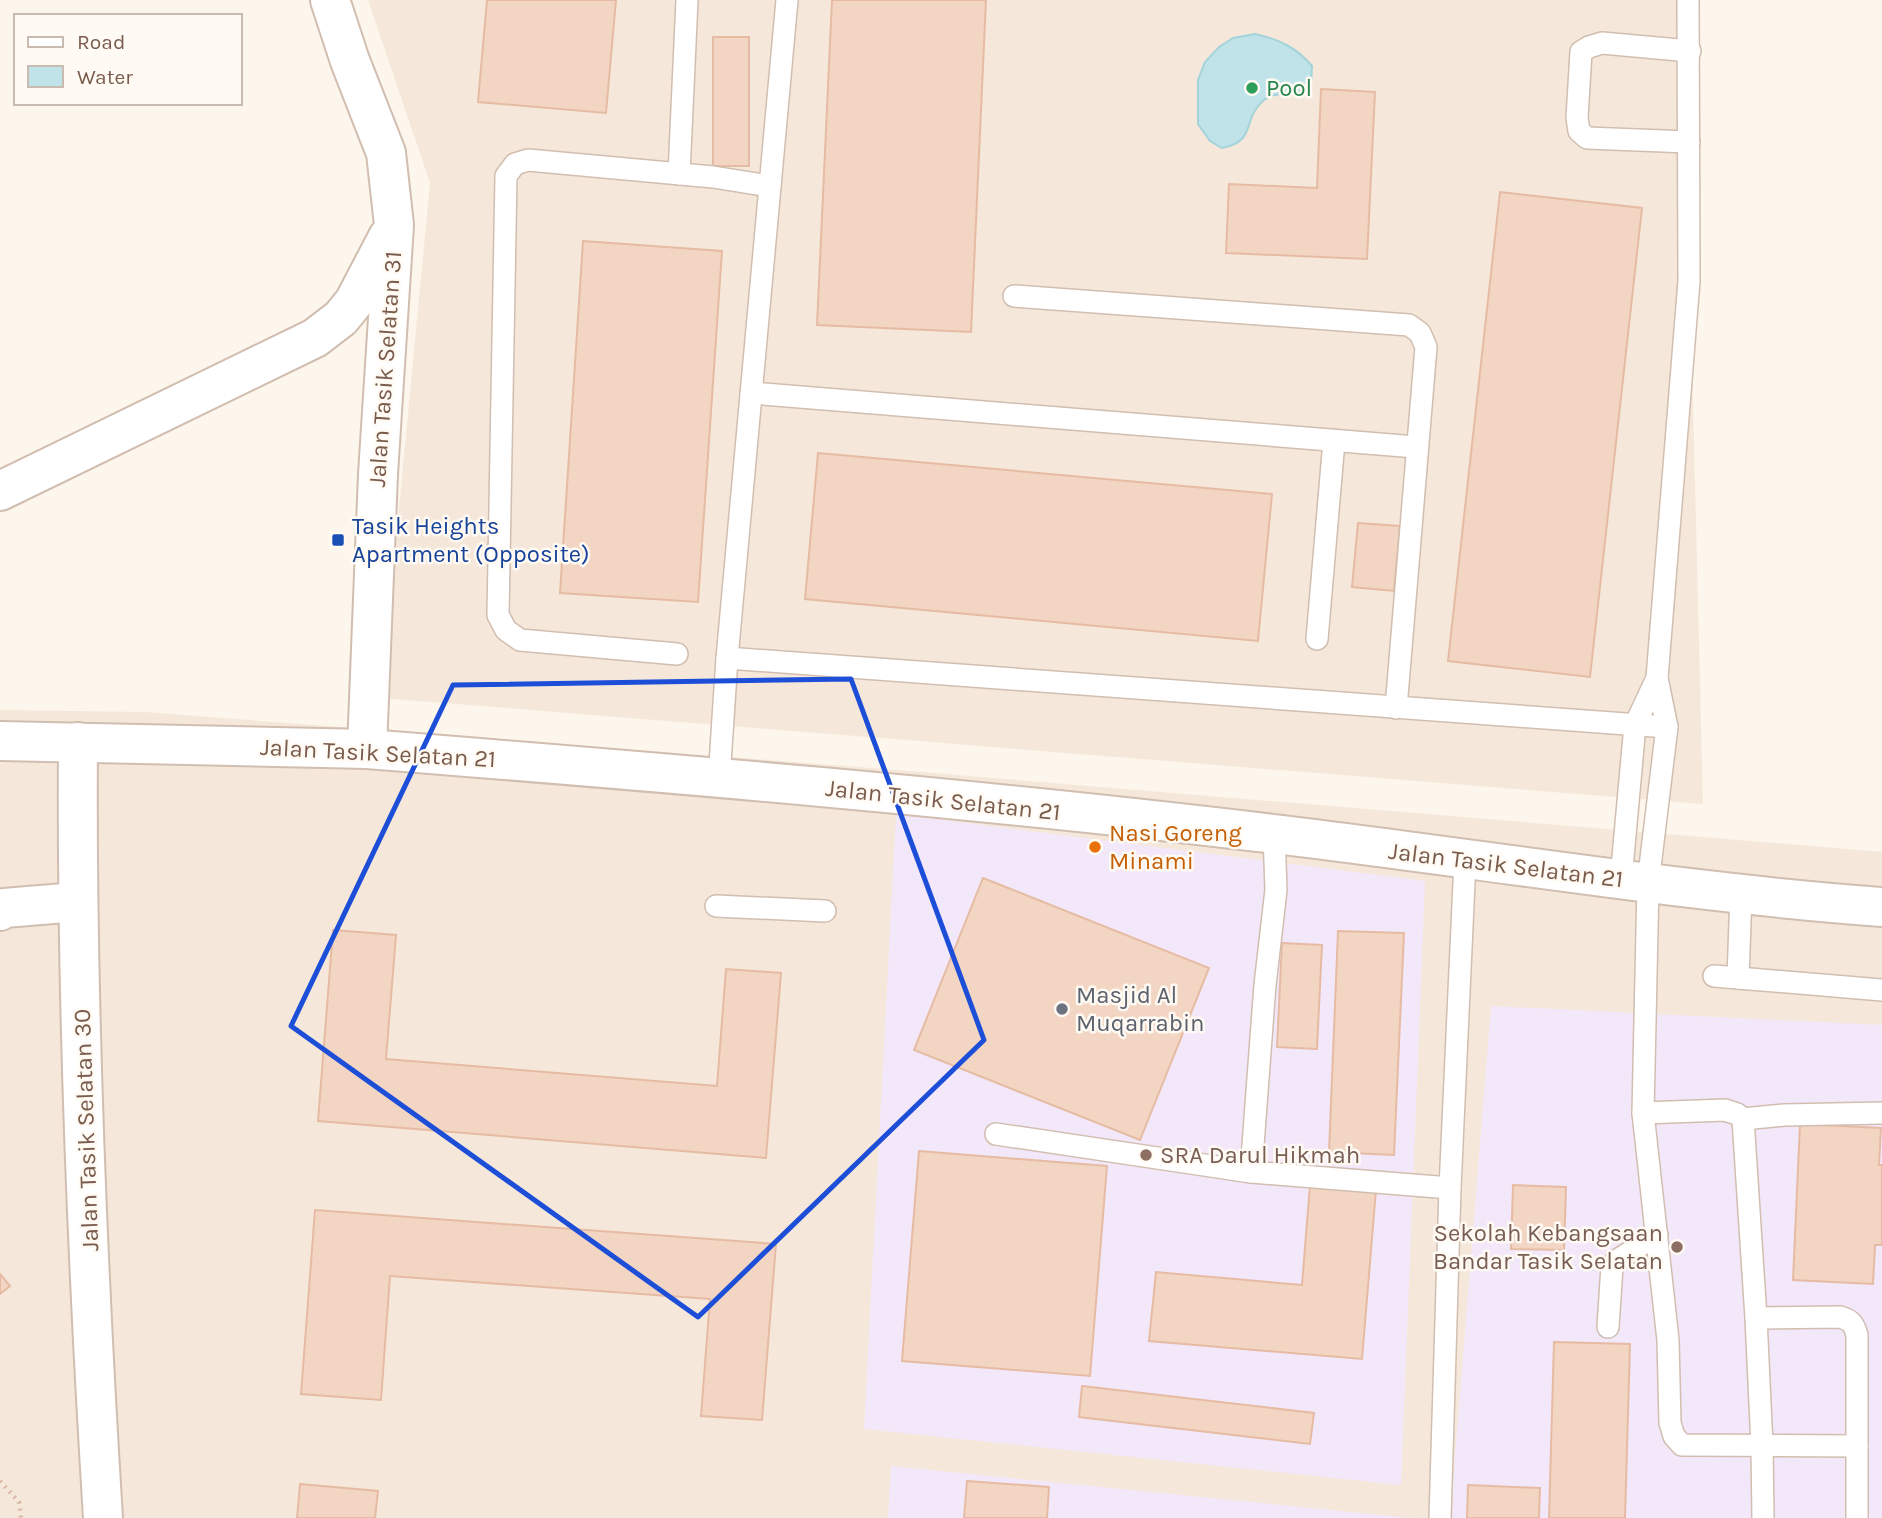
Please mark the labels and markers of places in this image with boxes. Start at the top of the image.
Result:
place label: Pool [1266,74,1312,102]
marker: Pool [1244,80,1260,96]
place label: Tasik Heights Apartment (Opposite) [352,512,590,568]
marker: Tasik Heights Apartment (Opposite) [330,532,346,548]
place label: Nasi Goreng Minami [1109,819,1242,875]
marker: Nasi Goreng Minami [1087,839,1103,855]
place label: Masjid Al Muqarrabin [1076,981,1205,1037]
marker: Masjid Al Muqarrabin [1054,1001,1070,1017]
place label: SRA Darul Hikmah [1160,1141,1360,1169]
marker: SRA Darul Hikmah [1138,1147,1154,1163]
place label: Sekolah Kebangsaan Bandar Tasik Selatan [1433,1219,1663,1275]
marker: Sekolah Kebangsaan Bandar Tasik Selatan [1669,1239,1685,1255]

